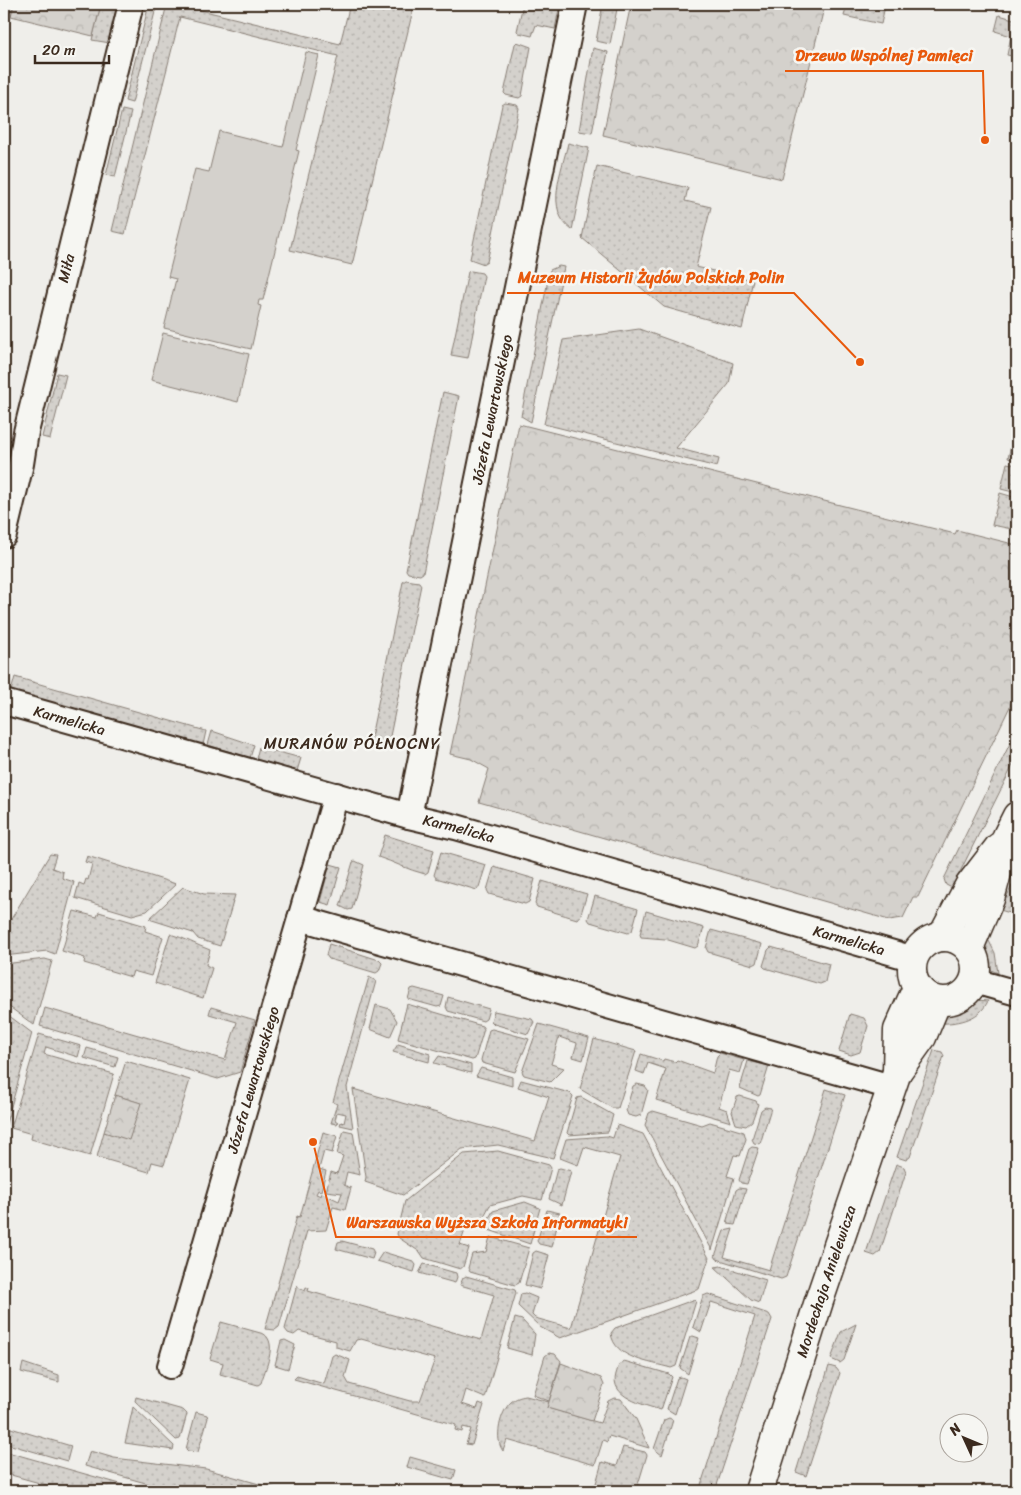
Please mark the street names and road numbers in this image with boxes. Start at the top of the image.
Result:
street label: Miła [50,251,82,285]
street label: Józefa Lewartowskiego [464,332,520,488]
street label: Karmelicka [31,698,109,743]
street label: Karmelicka [420,807,498,851]
street label: Karmelicka [810,918,888,963]
street label: Józefa Lewartowskiego [219,1003,287,1158]
street label: Mordechaja Anielewicza [789,1201,864,1361]

